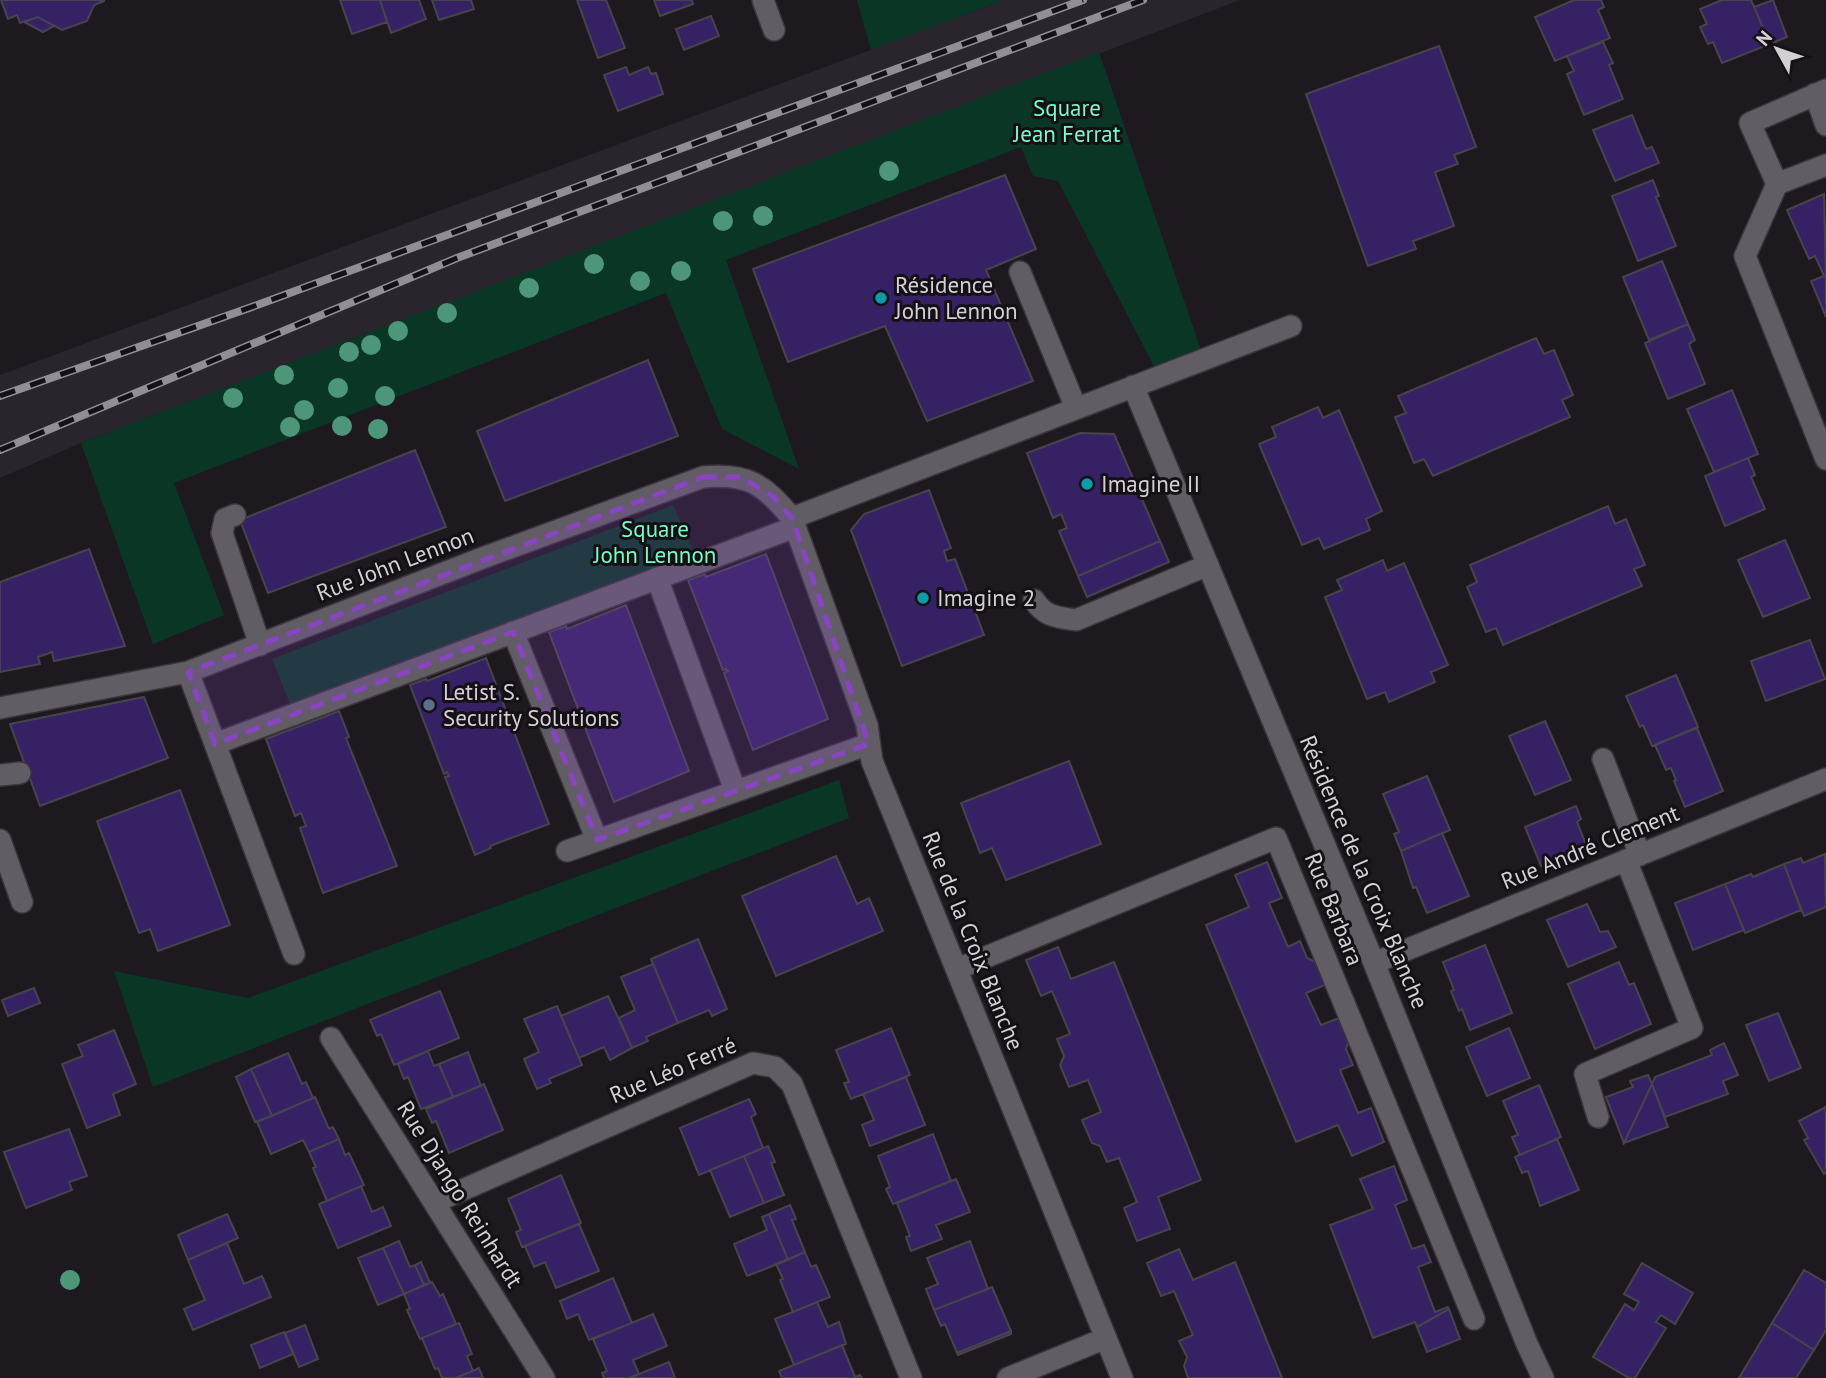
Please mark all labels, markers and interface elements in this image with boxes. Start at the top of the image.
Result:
north arrow [1742,14,1812,84]
text: N [1751,26,1777,51]
park label: Square Jean Ferrat [1013,93,1121,148]
place label: Résidence John Lennon [894,270,1018,325]
marker: Résidence John Lennon [873,290,889,306]
place label: Imagine II [1101,469,1200,498]
marker: Imagine II [1079,476,1095,492]
park label: Square John Lennon [593,514,716,569]
street label: Rue John Lennon [312,520,478,607]
place label: Imagine 2 [937,583,1035,612]
marker: Imagine 2 [915,590,931,606]
place label: Letist S. Security Solutions [443,677,619,732]
marker: Letist S. Security Solutions [421,697,437,713]
street label: Résidence de la Croix Blanche [1294,731,1435,1013]
street label: Rue André Clement [1497,798,1683,895]
street label: Rue de la Croix Blanche [916,827,1031,1054]
street label: Rue Barbara [1299,848,1370,970]
street label: Rue Léo Ferré [605,1030,741,1109]
street label: Rue Django Reinhardt [391,1095,530,1293]

